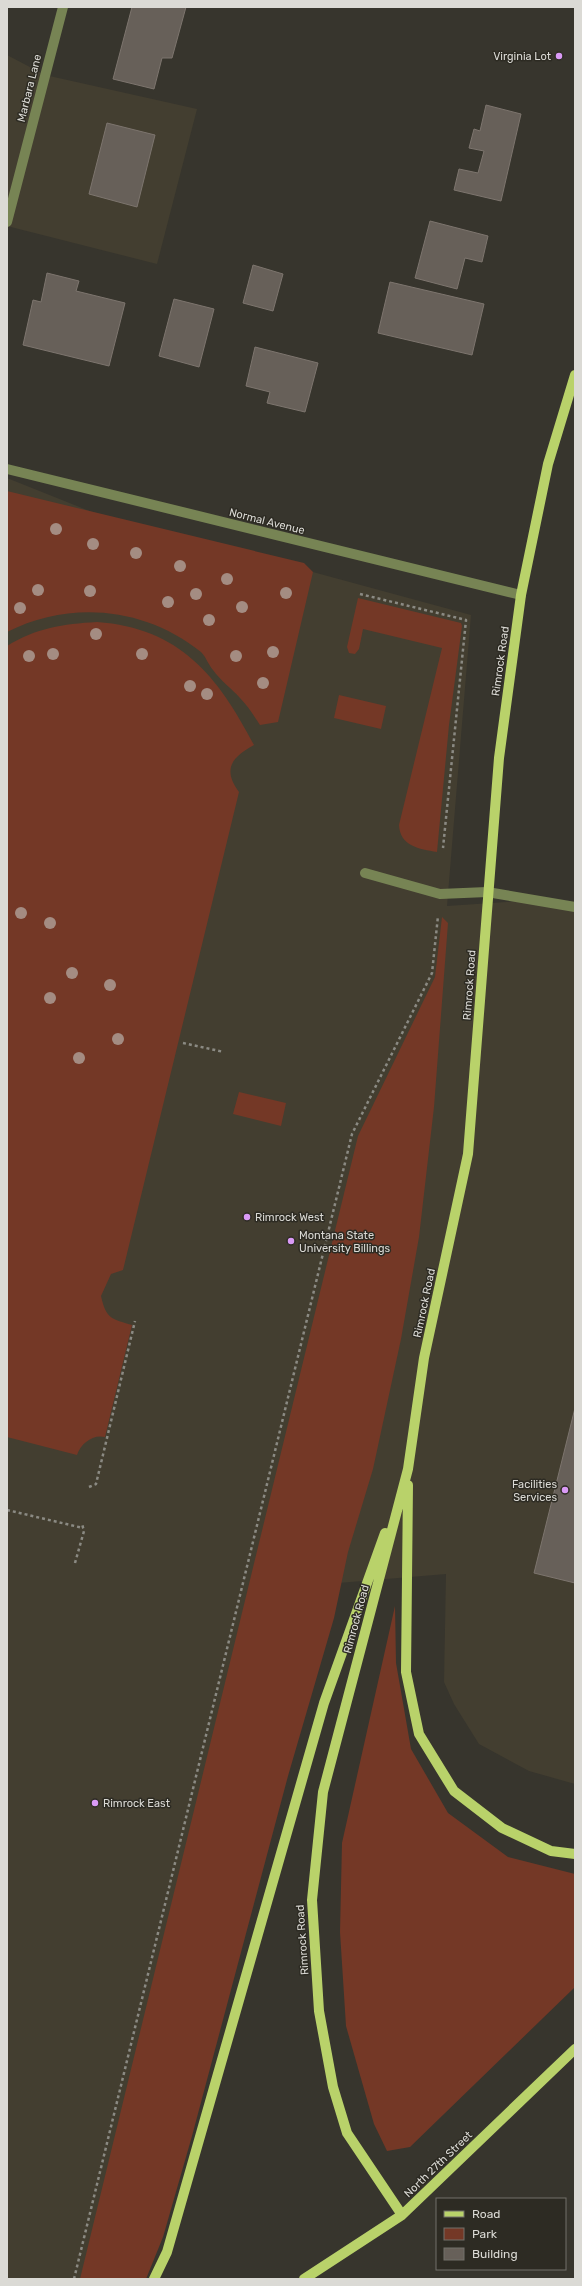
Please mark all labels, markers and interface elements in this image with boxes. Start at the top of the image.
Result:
place label: Virginia Lot [493,50,552,63]
marker: Virginia Lot [554,51,564,61]
street label: Marbara Lane [15,53,44,123]
street label: Normal Avenue [228,506,306,537]
street label: Rimrock Road [489,625,512,697]
street label: Rimrock Road [461,949,478,1021]
place label: Rimrock West [255,1211,325,1224]
marker: Rimrock West [242,1212,252,1222]
place label: Montana State University Billings [299,1229,391,1255]
marker: Montana State University Billings [286,1236,296,1246]
street label: Rimrock Road [411,1267,438,1339]
place label: Facilities Services [512,1478,557,1504]
marker: Facilities Services [560,1485,570,1495]
street label: Rimrock Road [341,1583,372,1655]
place label: Rimrock East [103,1797,171,1810]
marker: Rimrock East [90,1798,100,1808]
street label: Rimrock Road [294,1904,311,1976]
street label: North 27th Street [402,2128,476,2200]
legend [436,2198,566,2270]
text: Road [472,2207,500,2221]
text: Park [472,2227,498,2241]
text: Building [472,2247,518,2261]

